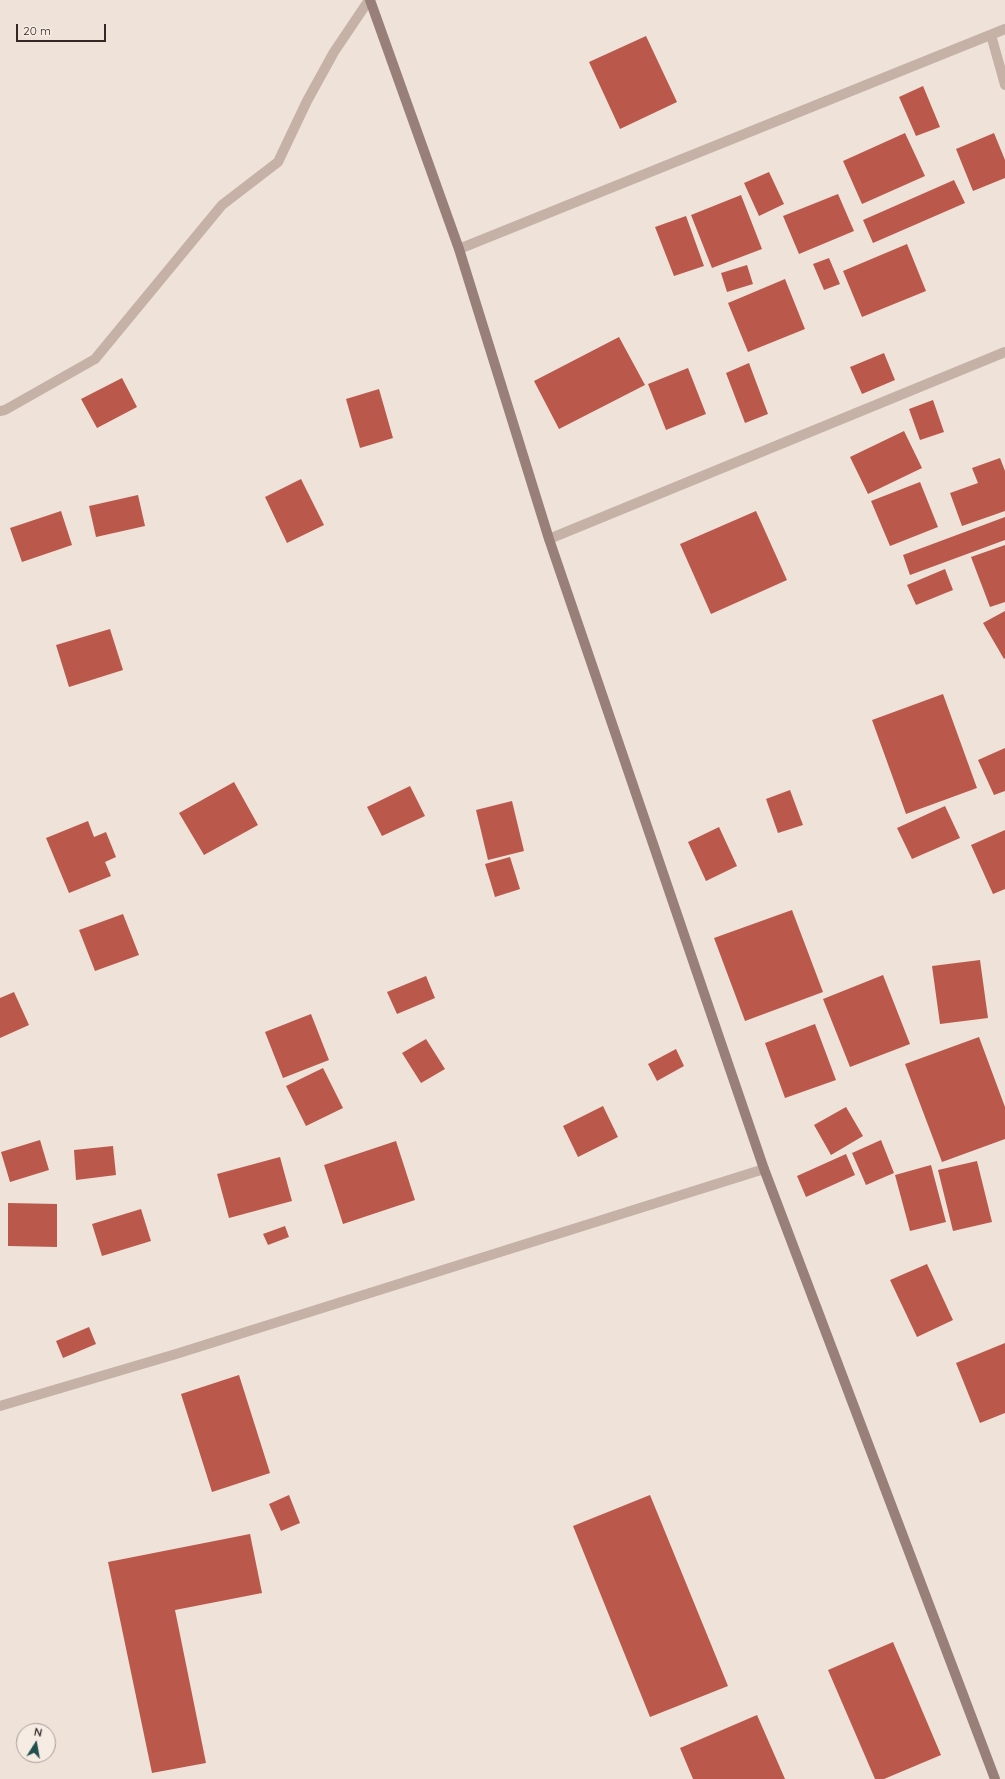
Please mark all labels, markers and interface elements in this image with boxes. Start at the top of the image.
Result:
scale bar [18,16,108,42]
text: 20 m [23,23,51,38]
north arrow [16,1723,56,1763]
text: N [33,1725,43,1740]

